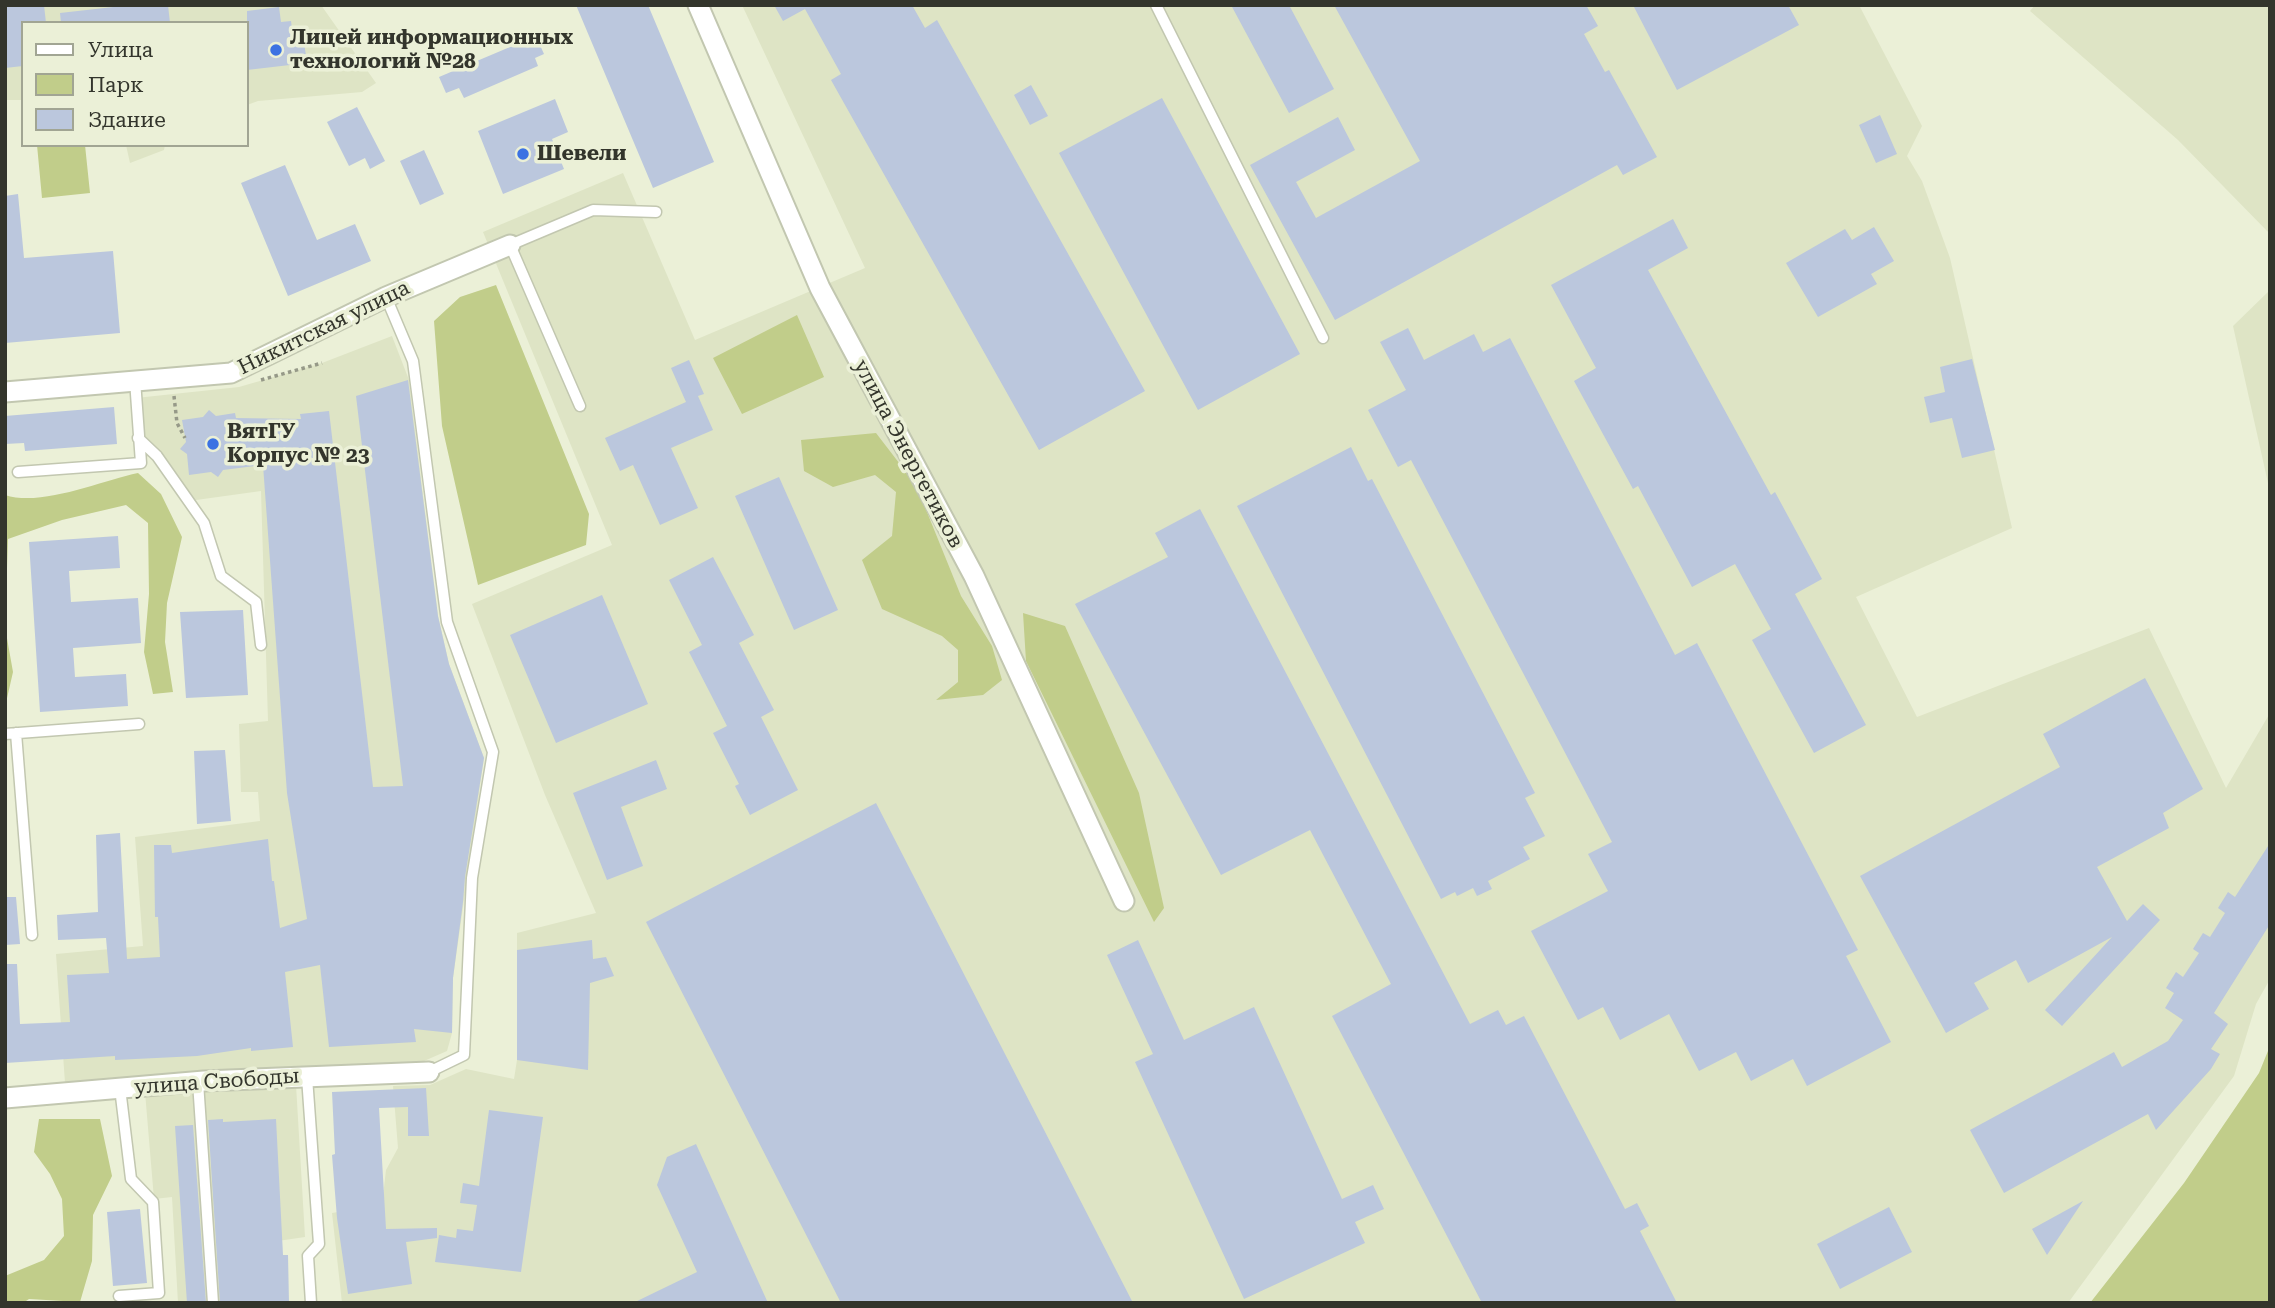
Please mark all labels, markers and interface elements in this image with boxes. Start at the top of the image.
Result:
legend [21,21,248,147]
place label: Лицей информационных технологий №28 [290,25,573,75]
text: Улица [88,38,153,62]
marker: Лицей информационных технологий №28 [268,42,284,58]
text: Парк [88,73,144,97]
text: Здание [88,108,166,132]
place label: Шевели [537,141,626,167]
marker: Шевели [515,146,531,162]
street label: Никитская улица [234,276,414,380]
street label: улица Энергетиков [848,356,968,552]
place label: ВятГУ Корпус № 23 [227,419,369,469]
marker: ВятГУ Корпус № 23 [205,436,221,452]
street label: улица Свободы [134,1064,300,1100]

